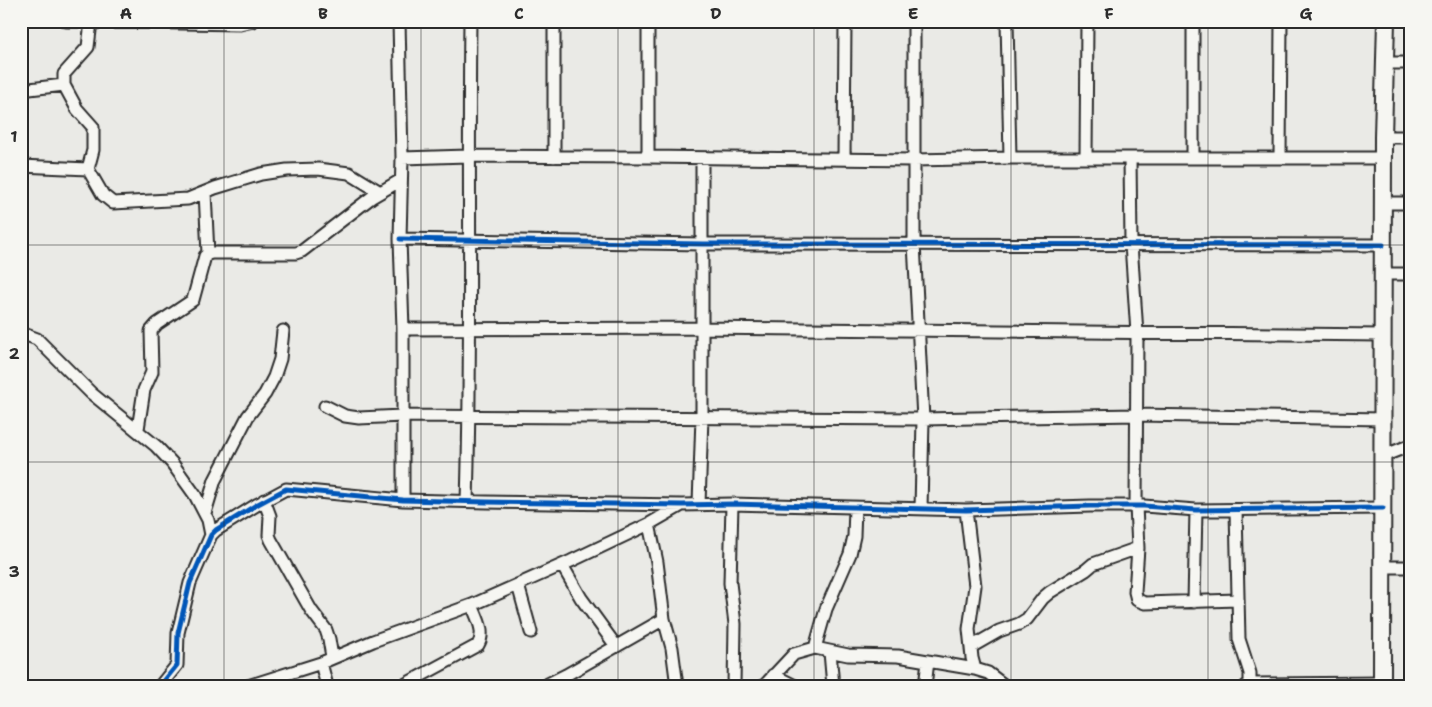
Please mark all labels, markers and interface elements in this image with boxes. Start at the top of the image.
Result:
text: A [120,3,132,24]
text: B [318,3,328,24]
text: C [514,3,524,24]
text: D [710,3,722,24]
text: E [908,3,918,24]
text: F [1104,3,1114,24]
text: G [1300,3,1313,24]
text: 1 [10,126,18,147]
text: 2 [8,343,20,364]
text: 3 [8,561,20,582]

